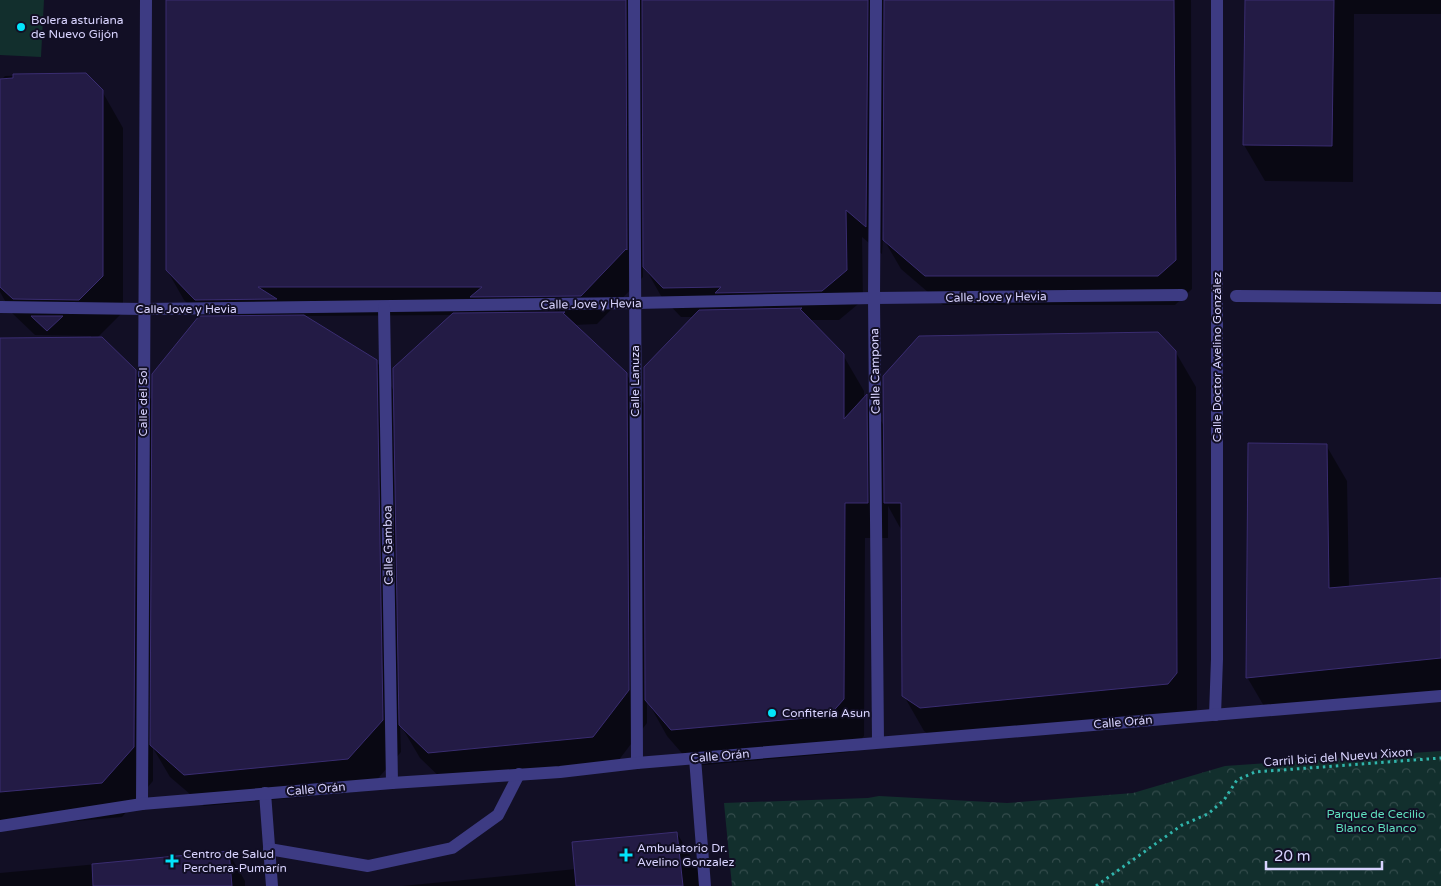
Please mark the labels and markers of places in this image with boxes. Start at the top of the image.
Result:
place label: Bolera asturiana de Nuevo Gijón [31,13,124,41]
marker: Bolera asturiana de Nuevo Gijón [15,21,27,33]
place label: Confitería Asun [782,706,870,720]
marker: Confitería Asun [766,707,778,719]
place label: Ambulatorio Dr. Avelino Gonzalez [637,841,734,869]
place label: Centro de Salud Perchera-Pumarín [183,847,287,875]
marker: Ambulatorio Dr. Avelino Gonzalez [619,848,633,862]
marker: Centro de Salud Perchera-Pumarín [165,854,179,868]

